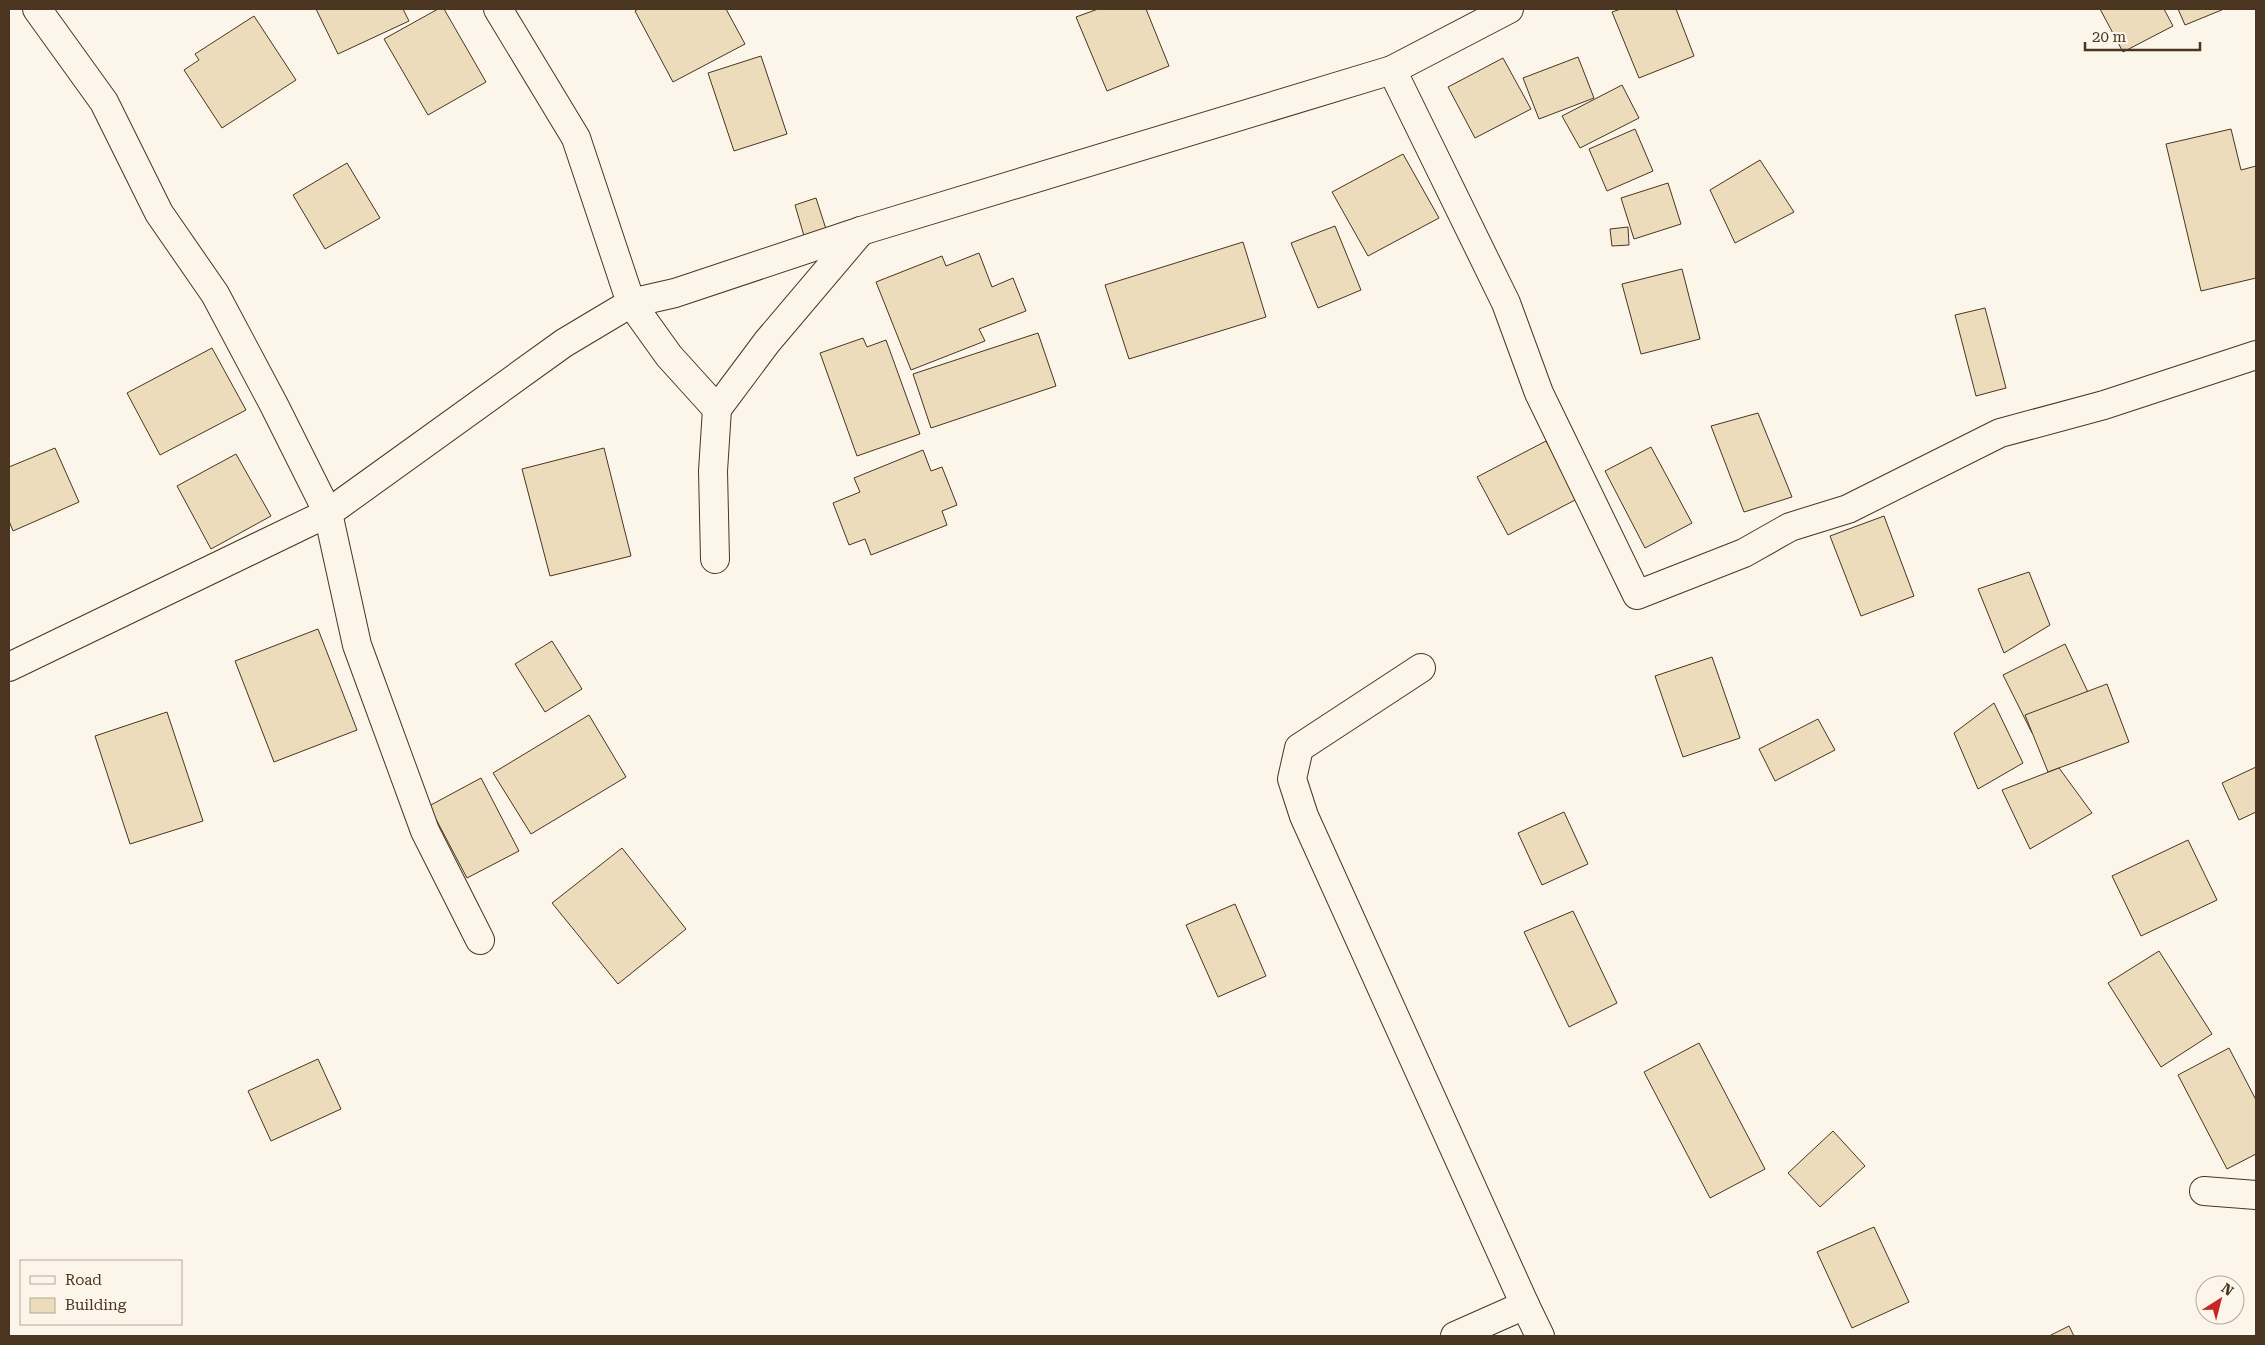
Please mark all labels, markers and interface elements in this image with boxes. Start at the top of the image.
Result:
scale bar [2085,20,2200,52]
text: 20 m [2092,28,2127,46]
legend [20,1260,182,1325]
text: Road [65,1271,102,1289]
north arrow [2195,1275,2245,1325]
text: N [2219,1280,2237,1299]
text: Building [65,1296,127,1314]

